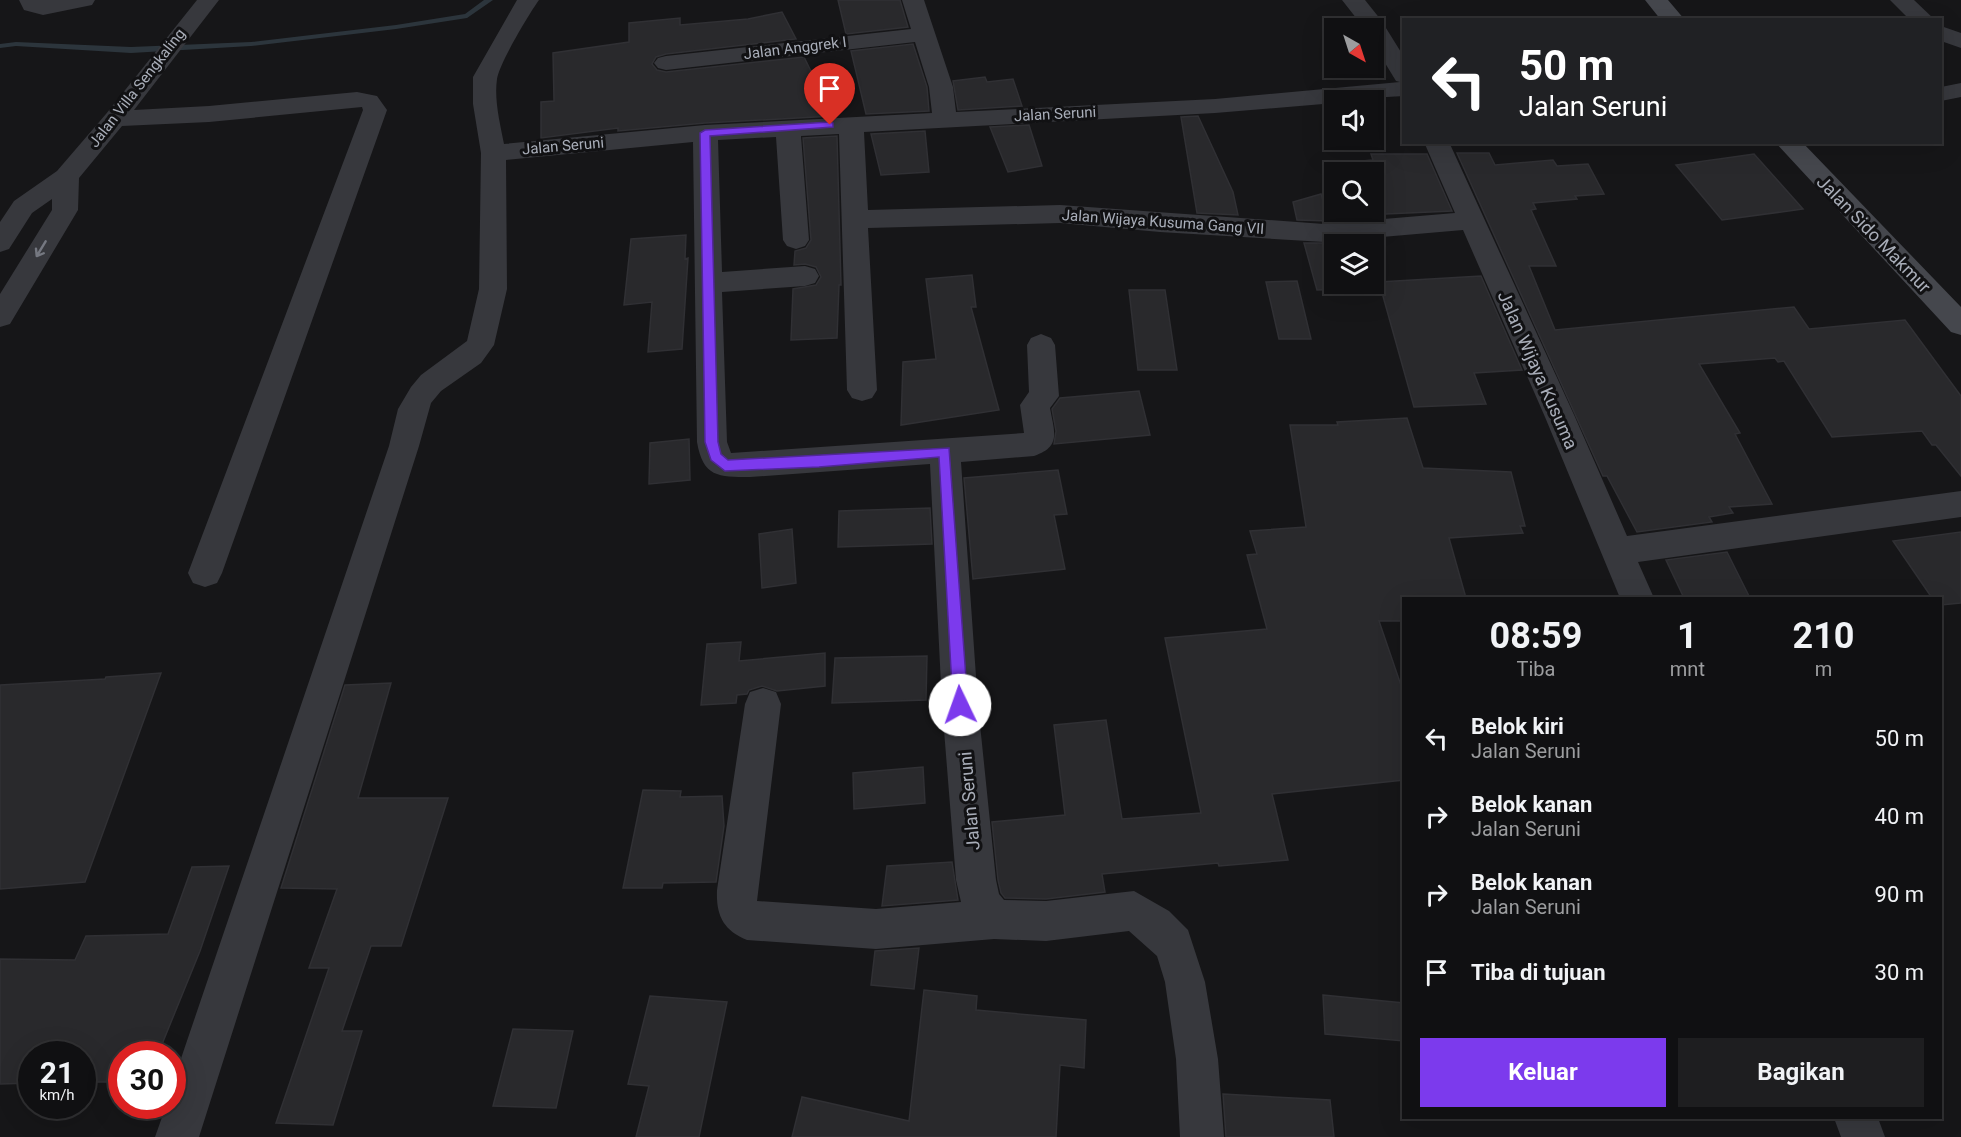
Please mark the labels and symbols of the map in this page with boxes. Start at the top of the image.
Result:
north arrow [1324,18,1384,78]
street label: Jalan Villa Sengkaling [85,25,189,151]
street label: Jalan Anggrek I [743,33,847,63]
pin [804,63,855,125]
street label: Jalan Seruni [1013,103,1097,125]
street label: Jalan Seruni [521,133,605,159]
street label: Jalan Sido Makmur [1813,171,1935,297]
street label: Jalan Wijaya Kusuma Gang VII [1061,206,1265,238]
one-way arrow [34,240,46,257]
street label: Jalan Wijaya Kusuma [1494,288,1582,452]
position arrow [928,673,992,737]
street label: Jalan Seruni [954,751,984,851]
speed limit sign: 30 [108,1041,186,1119]

